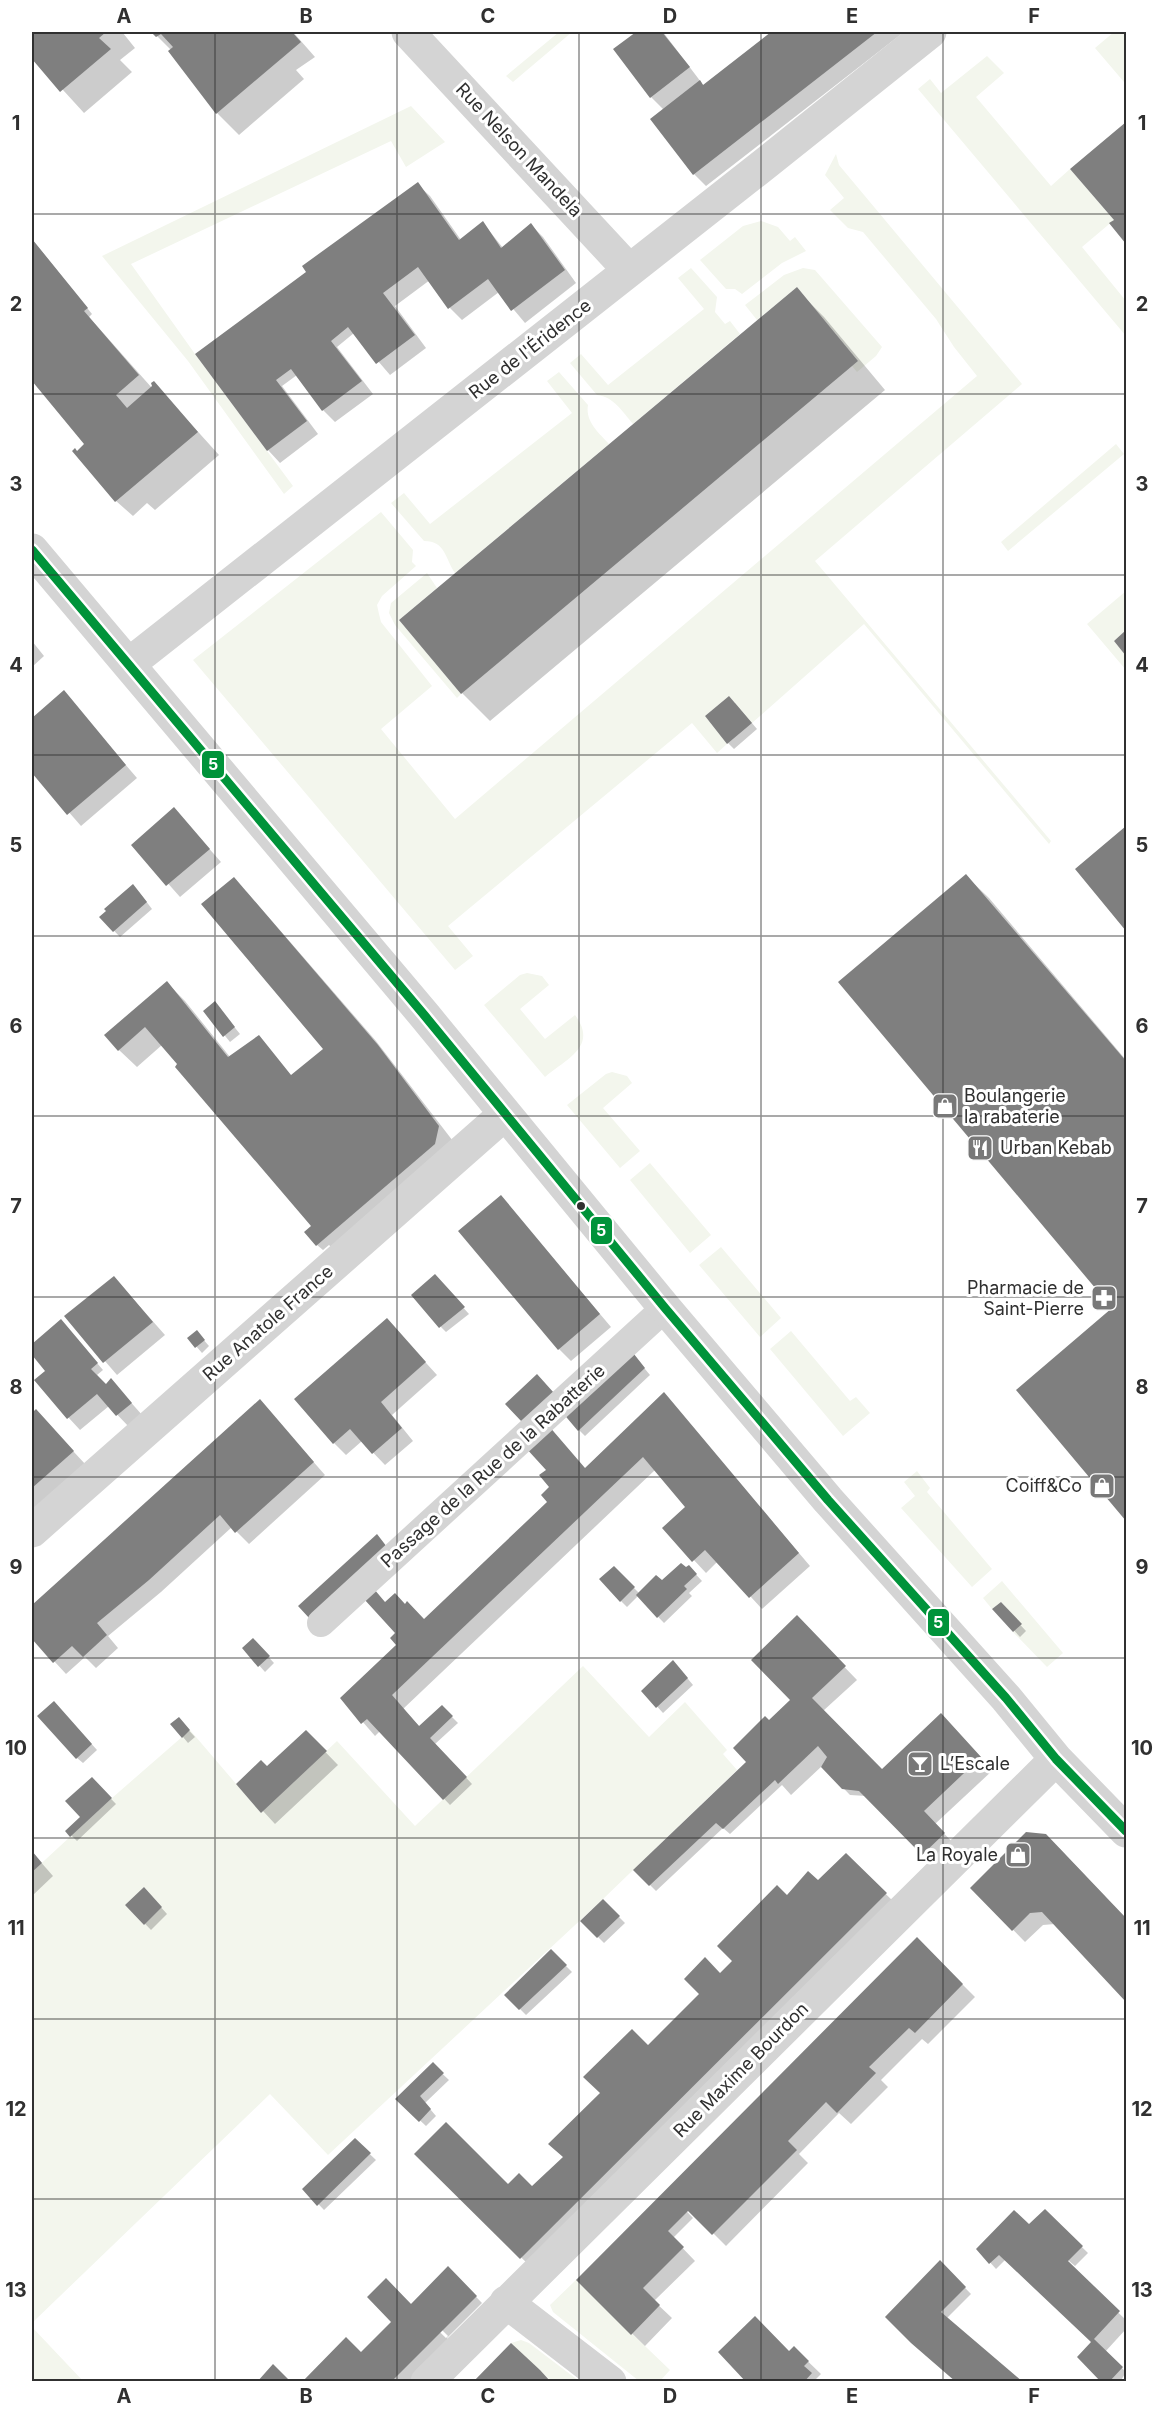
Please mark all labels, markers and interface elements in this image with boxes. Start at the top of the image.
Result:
text: A [117,4,132,28]
text: B [299,4,313,28]
text: C [481,4,495,28]
text: D [663,4,677,28]
text: E [846,4,858,28]
text: F [1028,4,1040,28]
street label: Rue Nelson Mandela [452,78,587,221]
text: 1 [12,111,20,135]
text: 1 [1138,111,1146,135]
text: 2 [10,292,22,316]
text: 2 [1136,292,1148,316]
street label: Rue de l'Éridence [464,294,595,403]
text: 3 [10,472,22,496]
text: 3 [1136,472,1148,496]
text: 4 [9,653,23,677]
text: 4 [1135,653,1149,677]
line badge: 5 [201,750,225,779]
text: 5 [208,754,218,774]
text: 5 [10,833,22,857]
text: 5 [1136,833,1148,857]
text: 6 [10,1014,23,1038]
text: 6 [1136,1014,1149,1038]
place label: Boulangerie la rabaterie [964,1085,1066,1127]
shop icon: Boulangerie la rabaterie [930,1091,960,1121]
restaurant icon: Urban Kebab [965,1133,995,1163]
place label: Urban Kebab [1000,1137,1112,1158]
text: 7 [10,1194,22,1218]
text: 7 [1136,1194,1148,1218]
unlabelled marker [575,1200,587,1212]
line badge: 5 [590,1216,613,1245]
text: 5 [596,1220,606,1240]
street label: Rue Anatole France [198,1260,337,1385]
place label: Pharmacie de Saint-Pierre [967,1277,1084,1319]
pharmacy icon: Pharmacie de Saint-Pierre [1089,1283,1119,1313]
street label: Passage de la Rue de la Rabatterie [376,1360,609,1572]
text: 8 [9,1375,23,1399]
text: 8 [1135,1375,1149,1399]
shop icon: Coiff&Co [1087,1471,1117,1501]
place label: Coiff&Co [1006,1475,1082,1496]
text: 9 [10,1555,23,1579]
text: 9 [1136,1555,1149,1579]
line badge: 5 [927,1608,950,1637]
text: 5 [933,1612,943,1632]
text: 10 [5,1736,27,1760]
text: 10 [1131,1736,1153,1760]
bar icon: L’Escale [905,1749,935,1779]
place label: L’Escale [940,1753,1010,1774]
shop icon: La Royale [1003,1840,1033,1870]
place label: La Royale [916,1844,998,1865]
text: 11 [7,1916,25,1940]
text: 11 [1133,1916,1151,1940]
street label: Rue Maxime Bourdon [669,1998,812,2141]
text: 12 [5,2097,27,2121]
text: 12 [1131,2097,1153,2121]
text: 13 [5,2278,27,2302]
text: 13 [1131,2278,1153,2302]
text: A [117,2384,132,2408]
text: B [299,2384,313,2408]
text: C [481,2384,495,2408]
text: D [663,2384,677,2408]
text: E [846,2384,858,2408]
text: F [1028,2384,1040,2408]

